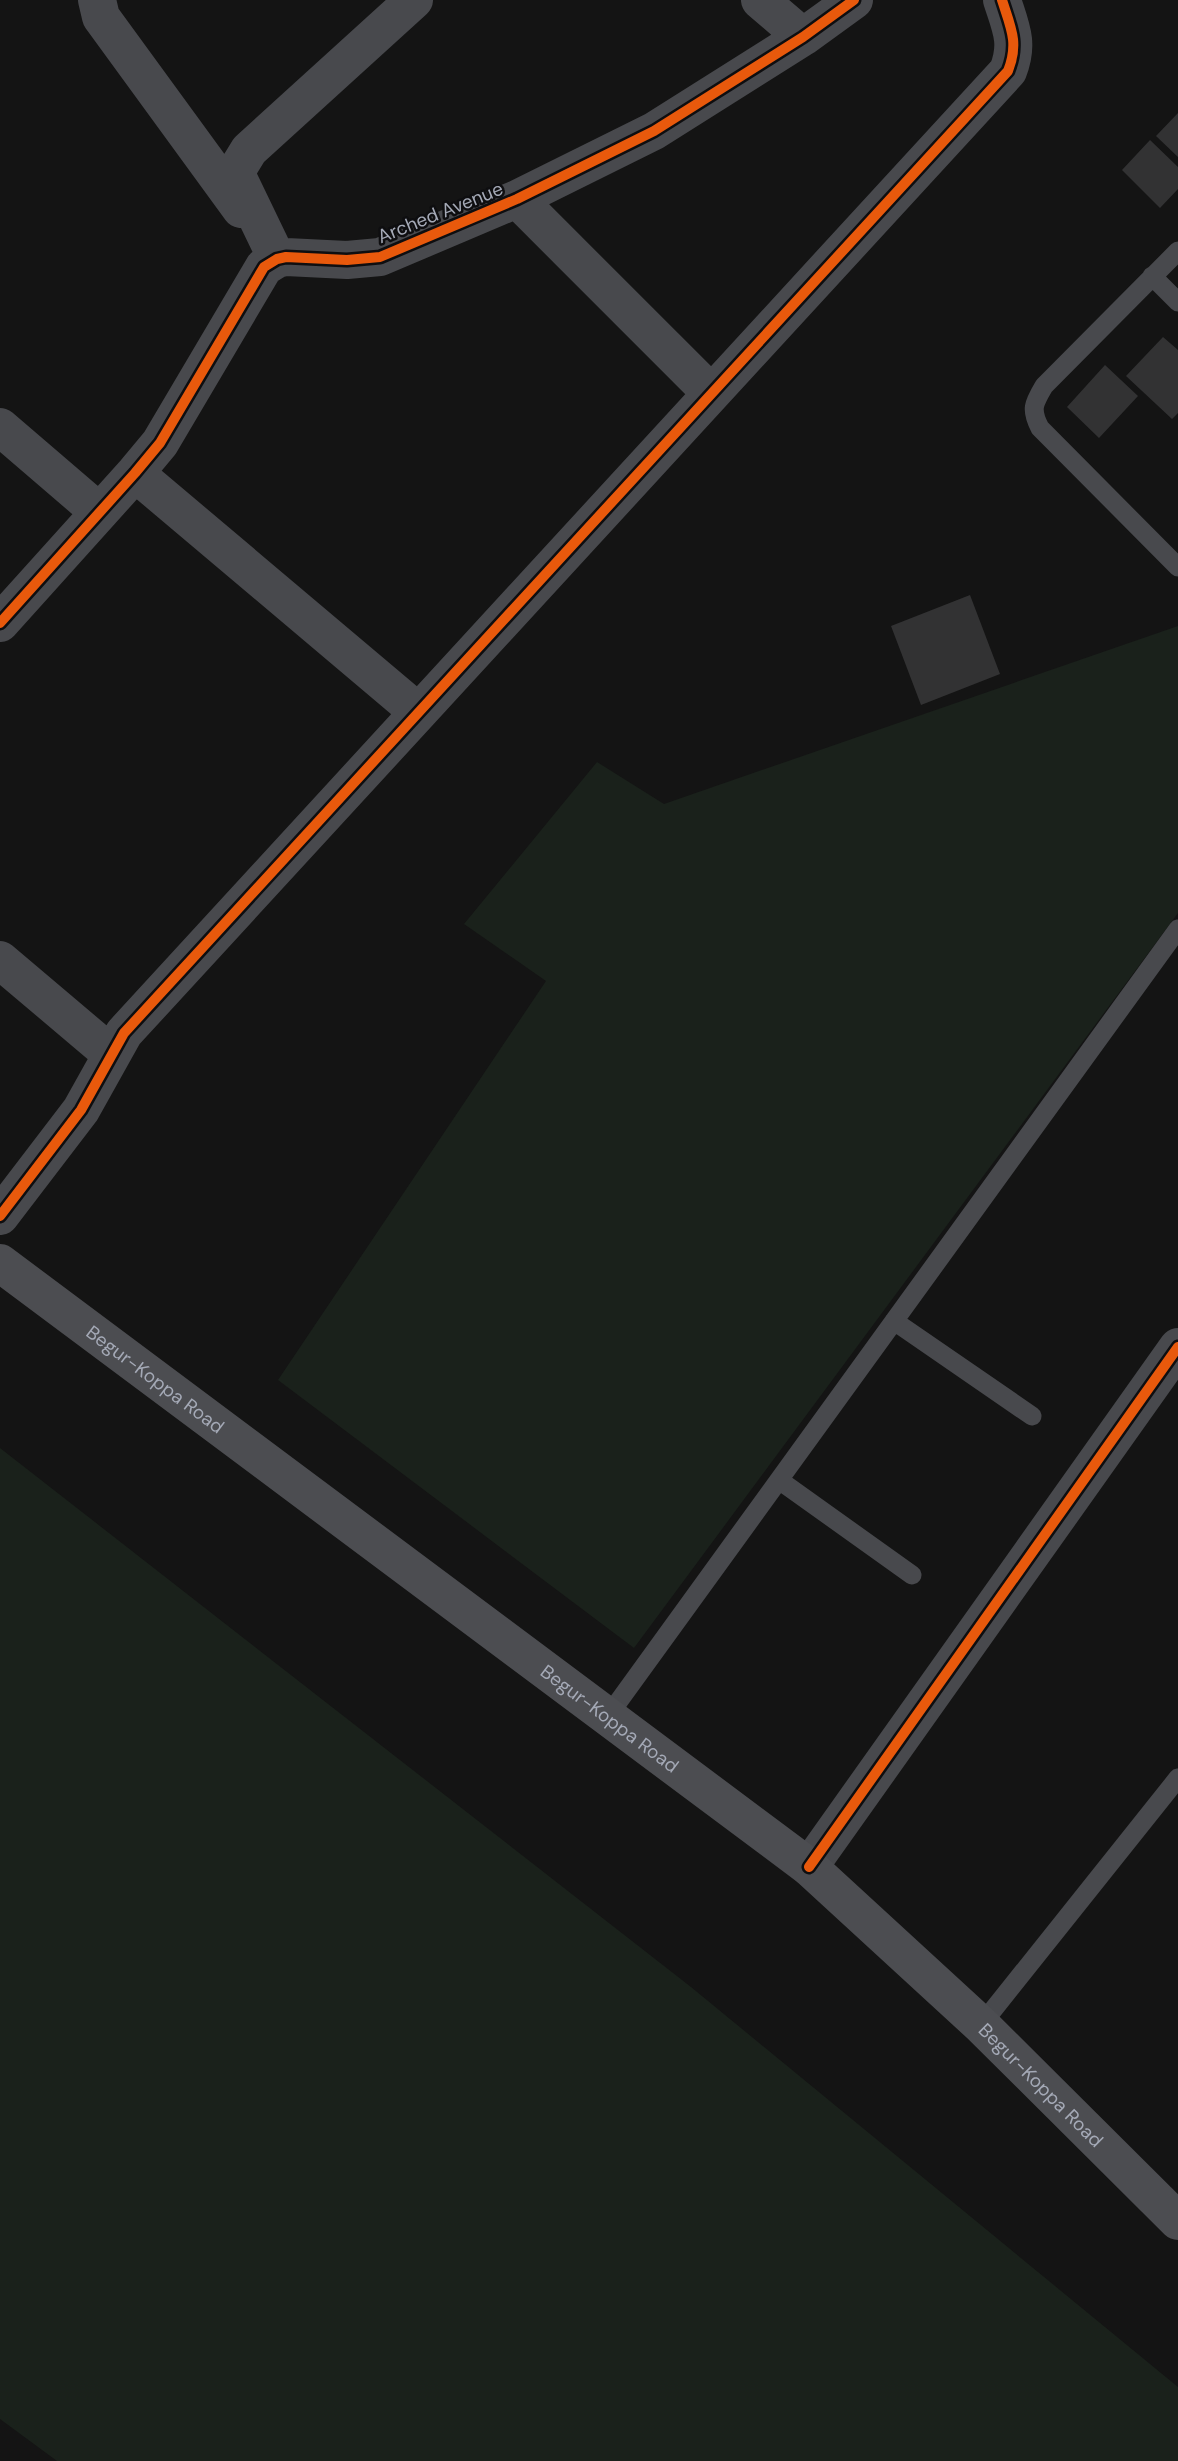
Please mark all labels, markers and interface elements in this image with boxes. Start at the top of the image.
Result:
street label: Arched Avenue [374,176,507,249]
street label: Begur-Koppa Road [81,1320,229,1439]
street label: Begur-Koppa Road [535,1659,684,1778]
street label: Begur-Koppa Road [973,2018,1109,2153]

